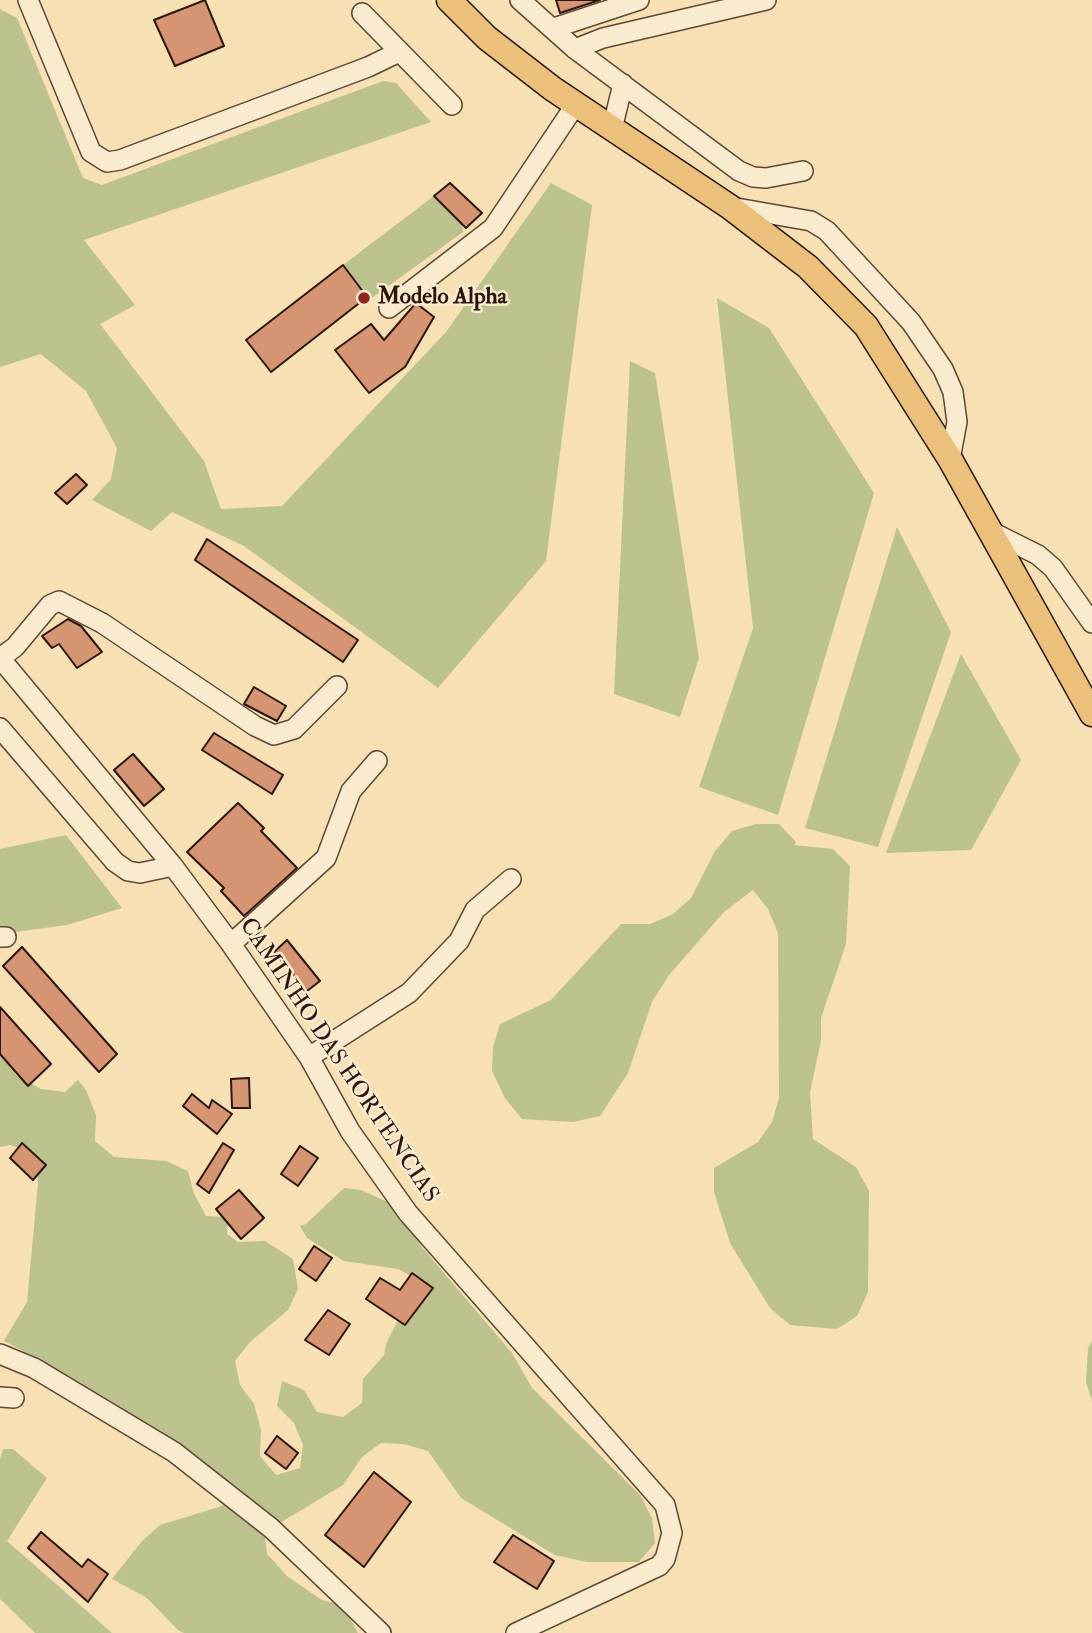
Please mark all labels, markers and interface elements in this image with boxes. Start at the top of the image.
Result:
place label: Modelo Alpha [378,284,507,312]
marker: Modelo Alpha [356,290,372,306]
street label: CAMINHO DAS HORTENCIAS [232,914,444,1208]

